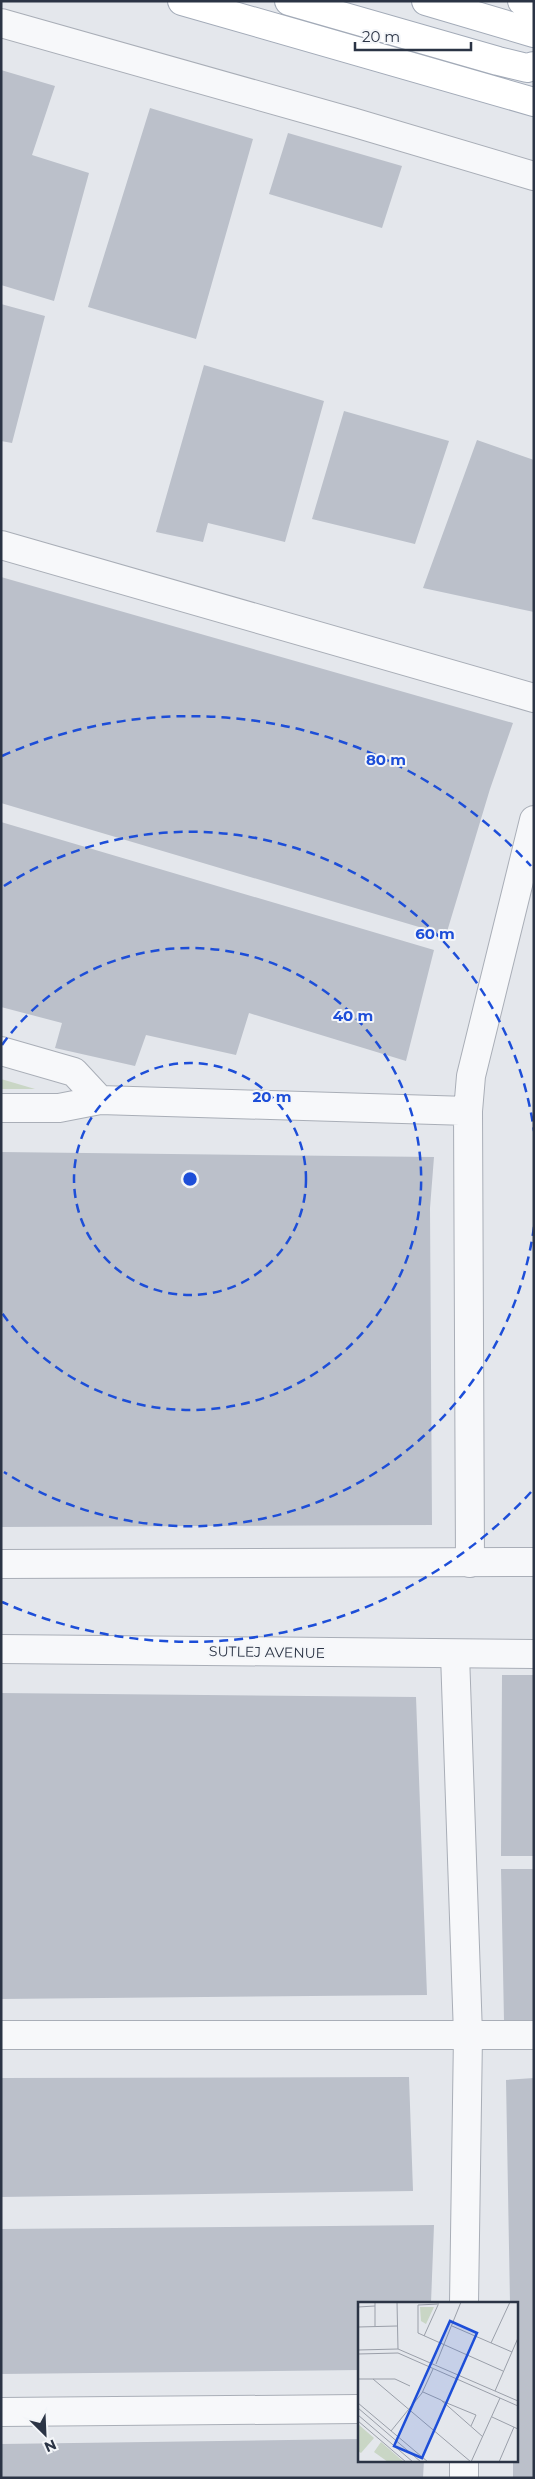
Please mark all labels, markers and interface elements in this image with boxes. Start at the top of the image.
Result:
scale bar [355,20,471,52]
text: 20 m [362,27,400,46]
text: 80 m [366,750,406,769]
text: 60 m [415,924,455,943]
text: 40 m [333,1006,373,1025]
text: 20 m [252,1087,292,1106]
centre of rings [181,1170,199,1188]
street label: SUTLEJ AVENUE [209,1642,325,1662]
inset map [358,2302,518,2462]
north arrow [20,2409,70,2459]
text: N [41,2435,59,2456]

